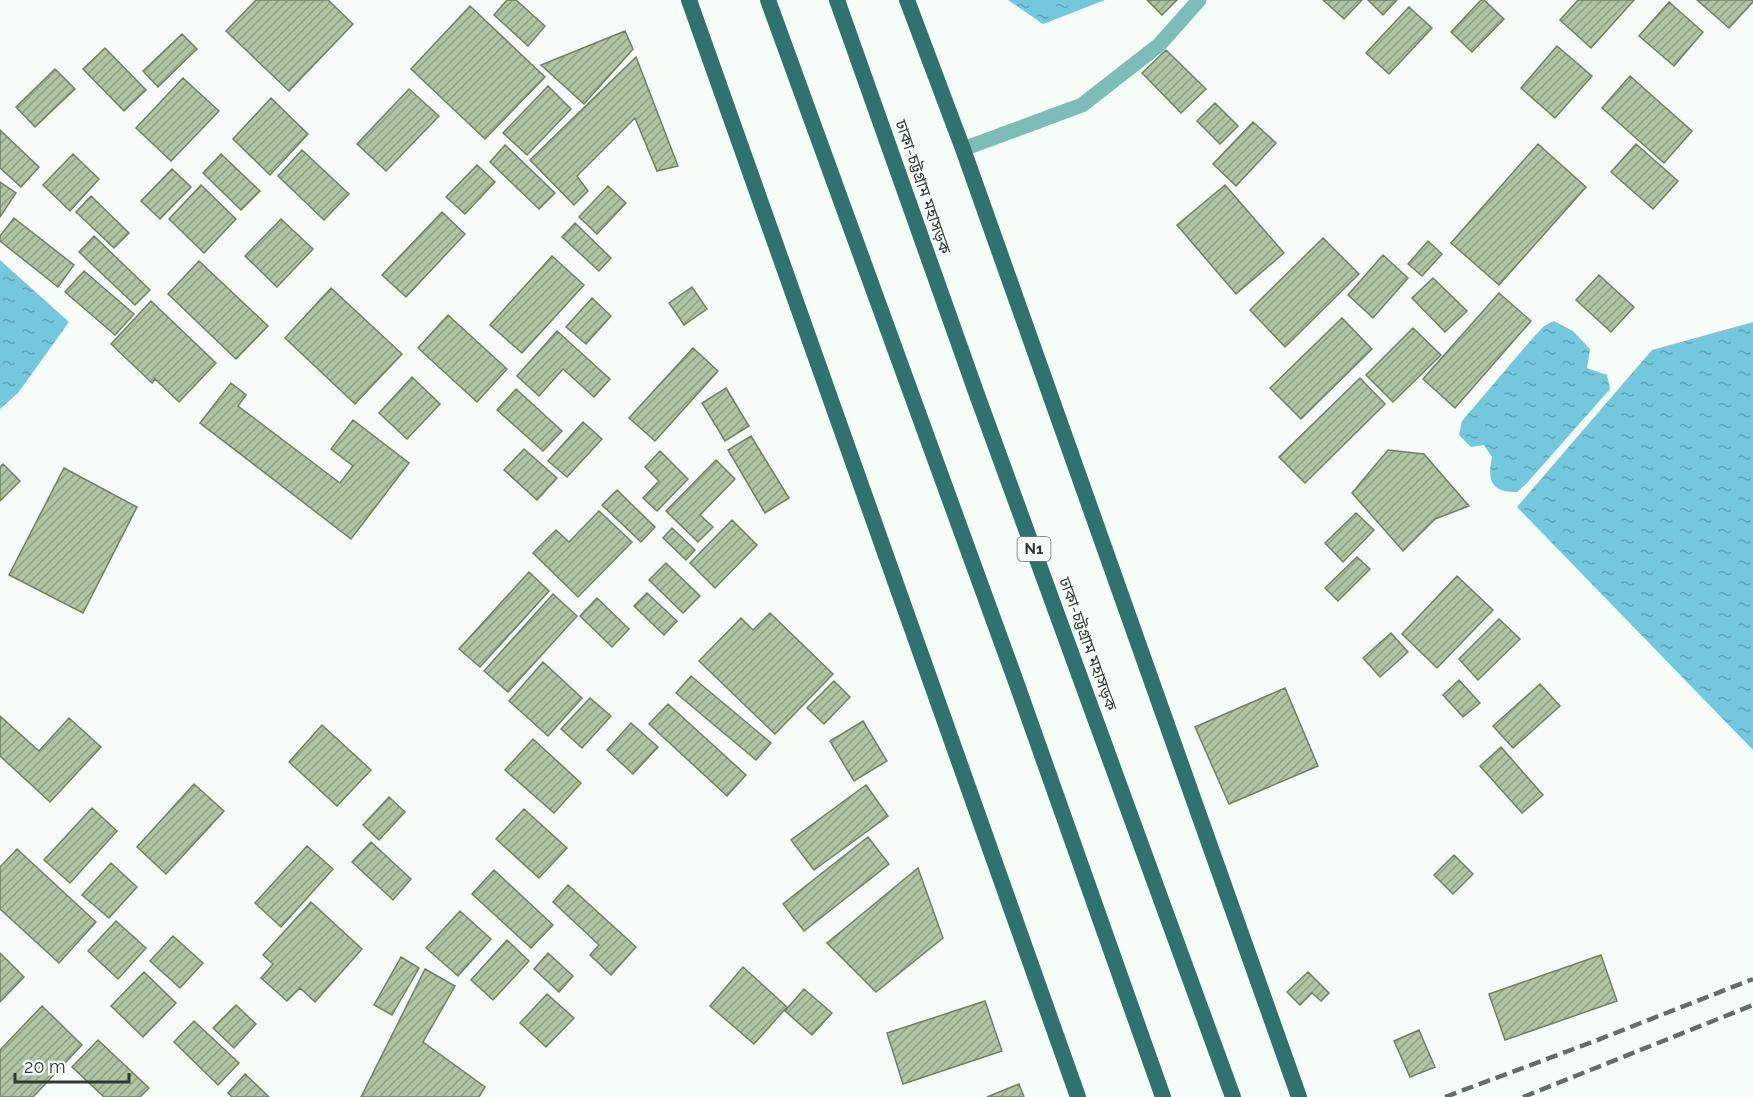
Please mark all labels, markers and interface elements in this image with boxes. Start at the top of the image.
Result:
street label: ঢাকা-চট্টগ্রাম মহাসড়ক [891,116,955,258]
road number: N1 [1018,537,1050,561]
street label: ঢাকা-চট্টগ্রাম মহাসড়ক [1055,574,1121,714]
scale bar [15,1046,129,1084]
text: 20 m [24,1056,66,1077]

